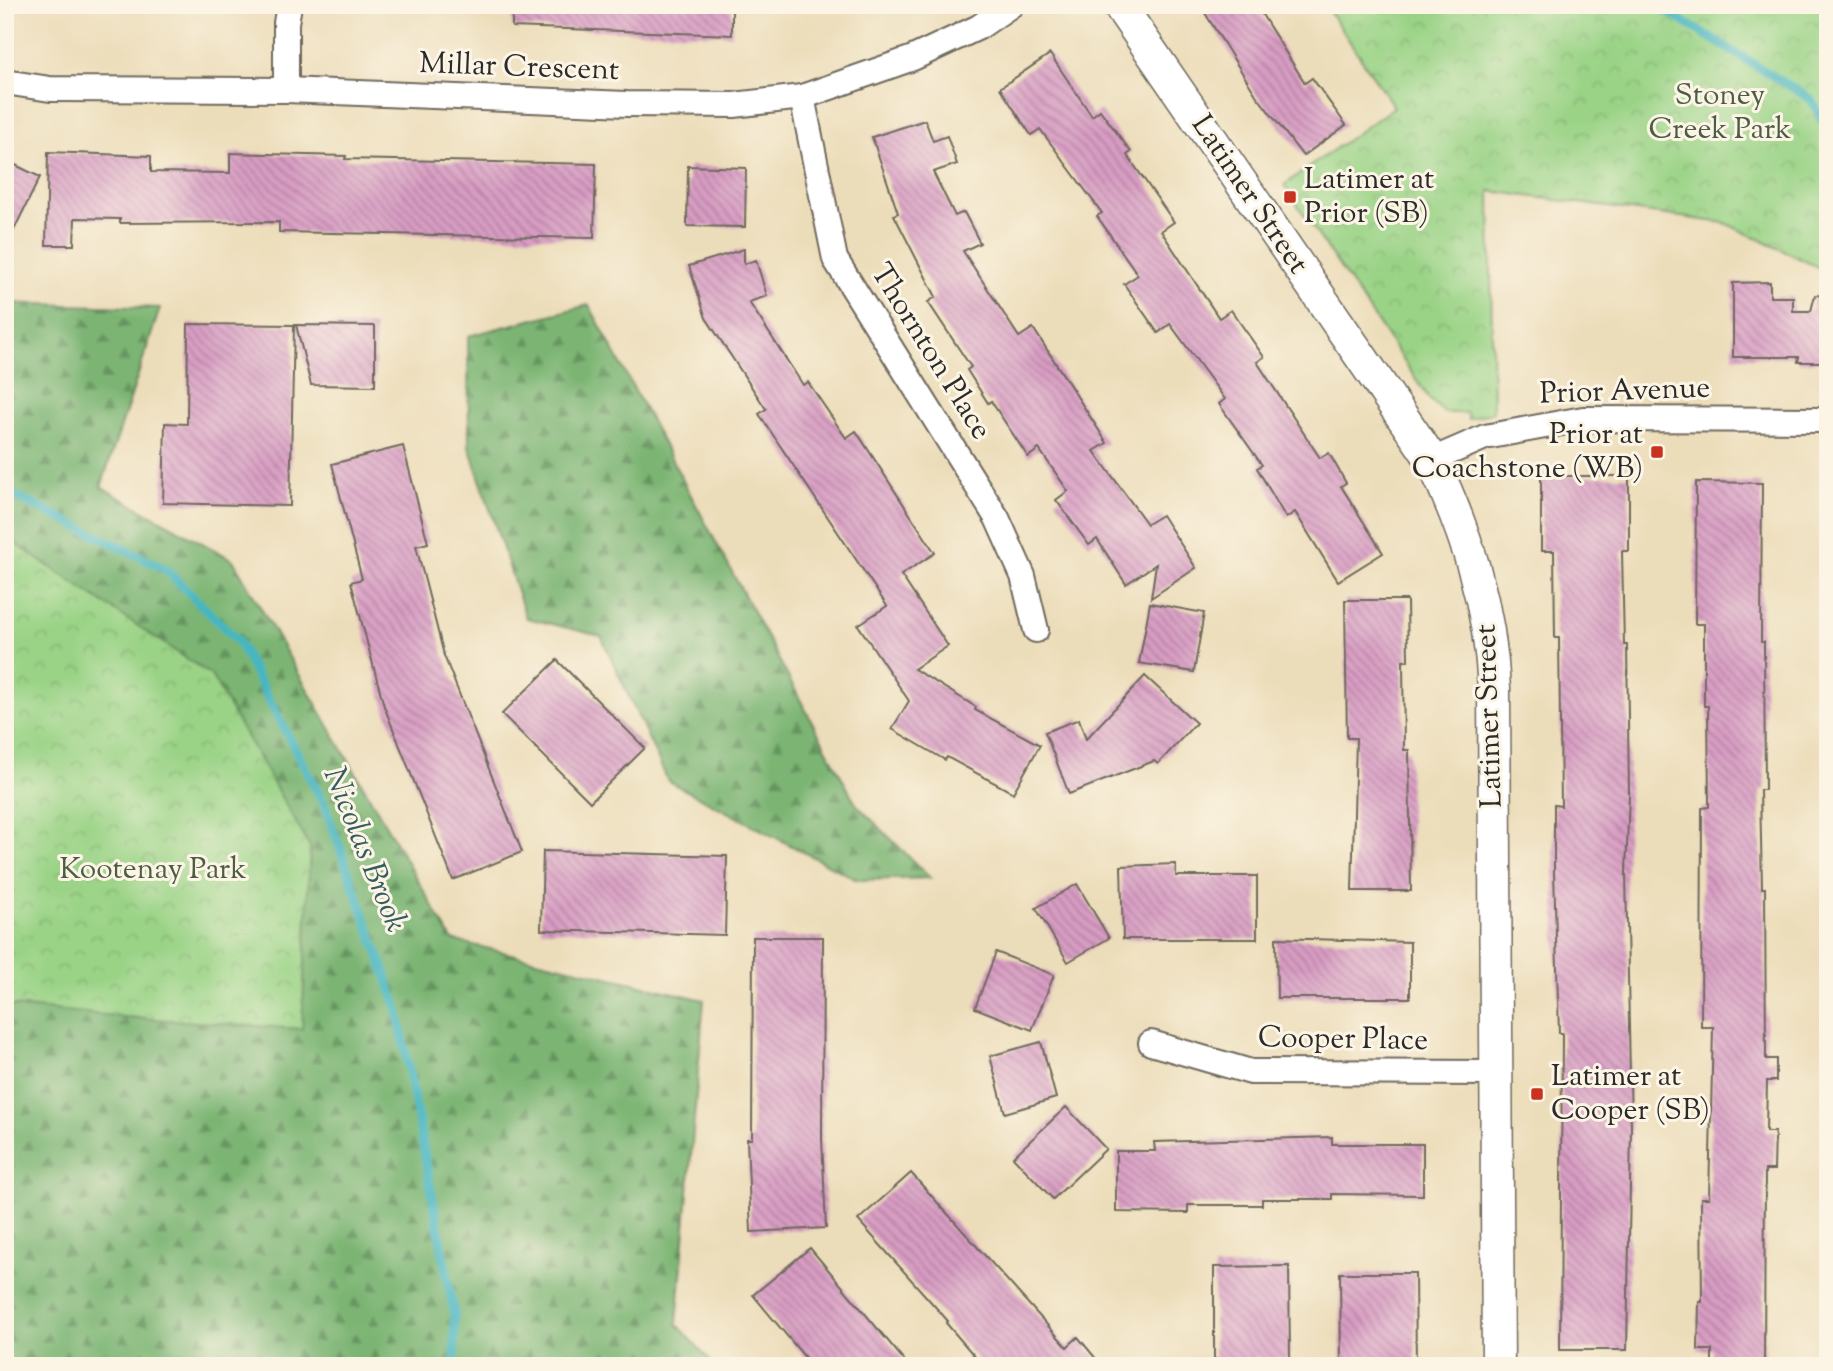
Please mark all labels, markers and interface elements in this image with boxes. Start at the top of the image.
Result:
street label: Millar Crescent [418,43,620,93]
park label: Stoney Creek Park [1649,75,1791,152]
street label: Latimer Street [1180,107,1318,283]
place label: Latimer at Prior (SB) [1304,159,1434,236]
marker: Latimer at Prior (SB) [1282,189,1298,205]
street label: Thornton Place [859,256,1001,448]
street label: Prior Avenue [1539,368,1711,416]
place label: Prior at Coachstone (WB) [1412,414,1643,491]
marker: Prior at Coachstone (WB) [1649,444,1665,460]
street label: Latimer Street [1465,623,1515,809]
water label: Nicolas Brook [310,761,418,939]
park label: Kootenay Park [59,849,247,892]
street label: Cooper Place [1257,1017,1429,1063]
place label: Latimer at Cooper (SB) [1551,1056,1710,1133]
marker: Latimer at Cooper (SB) [1529,1086,1545,1102]

